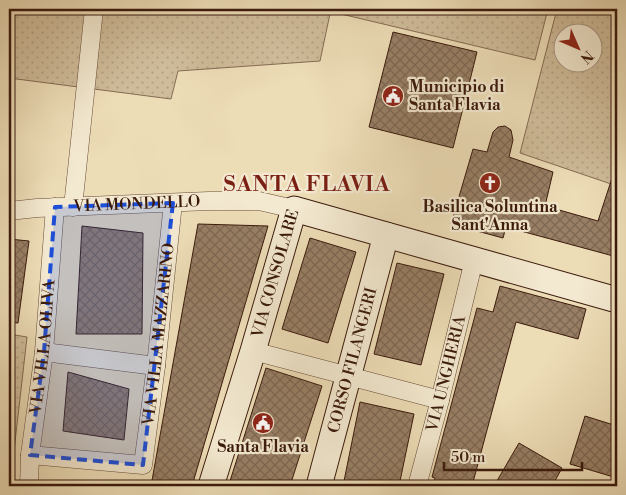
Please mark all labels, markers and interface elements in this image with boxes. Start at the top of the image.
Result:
north arrow [554,22,604,72]
text: N [576,46,597,67]
place label: Municipio di Santa Flavia [409,77,504,115]
public building icon: Municipio di Santa Flavia [381,84,405,108]
church icon: Basilica Soluntina Sant'Anna [478,171,502,195]
district label: SANTA FLAVIA [224,172,390,198]
street label: VIA MONDELLO [72,191,201,217]
place label: Basilica Soluntina Sant'Anna [422,197,558,235]
street label: VIA CONSOLARE [247,207,303,341]
street label: VIA VILLA MAZZARINO [138,242,179,428]
street label: VIA VILLA OLIVA [26,278,60,416]
street label: CORSO FILANGERI [324,285,382,435]
street label: VIA UNGHERIA [422,313,470,435]
public building icon: Santa Flavia [251,411,275,435]
place label: Santa Flavia [217,437,309,457]
scale bar [444,440,581,472]
text: 50 m [451,448,485,467]

